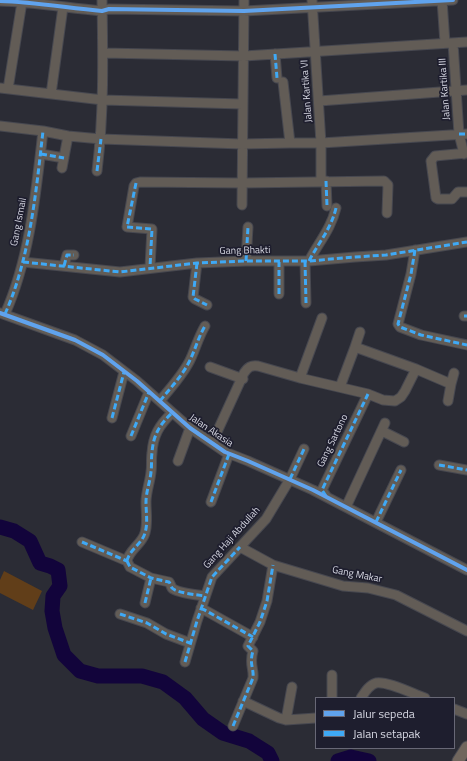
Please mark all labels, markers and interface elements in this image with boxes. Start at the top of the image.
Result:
street label: Jalan Kartika III [437,58,453,120]
street label: Jalan Kartika VI [299,59,315,123]
street label: Gang Ismail [8,197,30,247]
street label: Gang Bhakti [219,245,271,257]
street label: Jalan Akasia [187,412,235,450]
street label: Gang Sartono [315,413,351,469]
street label: Gang Haji Abdullah [201,505,263,571]
street label: Gang Makar [331,564,383,586]
legend [315,697,455,749]
text: Jalur sepeda [353,704,415,723]
text: Jalan setapak [353,724,420,743]

